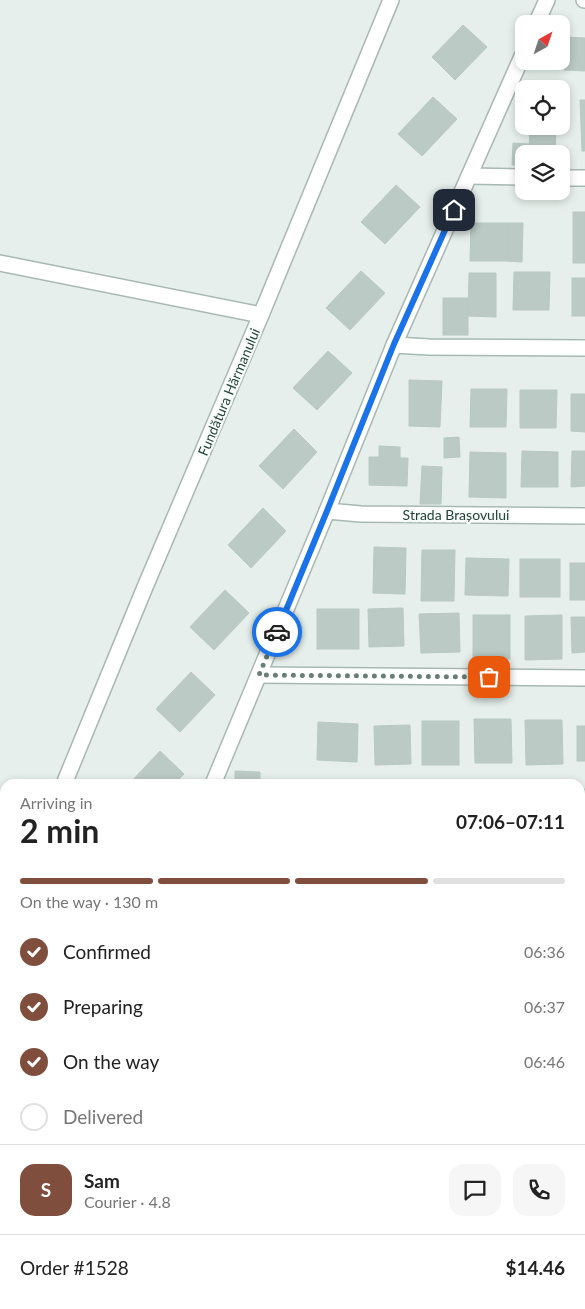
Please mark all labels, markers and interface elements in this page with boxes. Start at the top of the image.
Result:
north arrow [515,15,570,70]
map controls [515,15,570,200]
button: locate [515,80,570,135]
button: layers [515,145,570,200]
pin [433,189,475,231]
icon: home [440,196,468,224]
street label: Fundătura Hărmanului [194,325,263,458]
street label: Strada Brașovului [403,506,509,523]
courier [252,607,302,657]
icon: car [263,618,291,646]
pin [468,656,510,698]
icon: bag [475,663,503,691]
text: Arriving in [20,793,93,812]
text: 07:06–07:11 [456,810,565,833]
text: 2 min [20,811,99,850]
text: On the way · 130 m [20,892,158,911]
icon: check [20,938,48,966]
text: Confirmed [63,940,151,963]
text: 06:36 [524,942,565,961]
icon: check [20,993,48,1021]
text: Preparing [63,995,143,1018]
text: 06:37 [524,997,565,1016]
icon: check [20,1048,48,1076]
text: On the way [63,1050,159,1073]
text: 06:46 [524,1052,565,1071]
text: Delivered [63,1105,143,1128]
button: chat [449,1164,501,1216]
button: phone [513,1164,565,1216]
text: Sam [84,1169,120,1192]
text: S [41,1178,51,1201]
text: Courier · 4.8 [84,1192,171,1211]
text: Order #1528 [20,1256,129,1279]
text: $14.46 [505,1256,565,1279]

